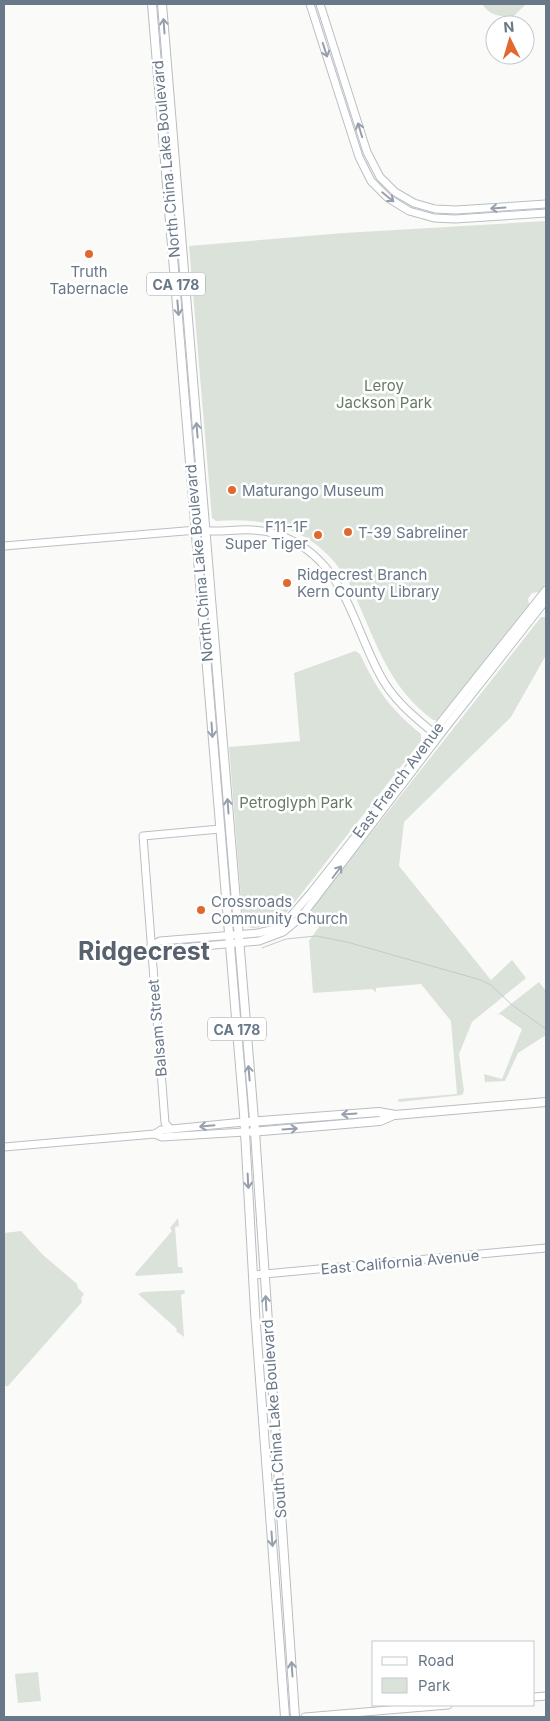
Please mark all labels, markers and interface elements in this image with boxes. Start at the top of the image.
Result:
north arrow [485,15,535,65]
one-way arrow [159,18,169,34]
text: N [503,18,515,35]
one-way arrow [321,42,330,58]
street label: North China Lake Boulevard [148,60,184,258]
one-way arrow [354,122,364,138]
one-way arrow [381,192,394,203]
one-way arrow [490,203,506,212]
marker: Truth Tabernacle [83,248,95,260]
place label: Truth Tabernacle [49,262,129,298]
road number: CA 178 [147,272,205,296]
one-way arrow [173,300,183,316]
park label: Leroy Jackson Park [336,376,433,412]
one-way arrow [192,422,201,438]
street label: North China Lake Boulevard [181,464,217,662]
place label: Maturango Museum [242,481,384,500]
marker: Maturango Museum [226,484,238,496]
place label: F11-1F Super Tiger [225,517,308,553]
place label: T-39 Sabreliner [358,523,468,542]
marker: T-39 Sabreliner [342,526,354,538]
marker: F11-1F Super Tiger [312,529,324,541]
place label: Ridgecrest Branch Kern County Library [297,565,440,601]
marker: Ridgecrest Branch Kern County Library [281,577,293,589]
street label: East French Avenue [348,718,448,842]
one-way arrow [208,722,217,738]
park label: Petroglyph Park [239,793,353,812]
one-way arrow [223,799,233,815]
one-way arrow [331,866,342,879]
place label: Crossroads Community Church [211,892,348,928]
marker: Crossroads Community Church [195,904,207,916]
district label: Ridgecrest [78,936,210,966]
street label: Balsam Street [143,978,171,1078]
road number: CA 178 [208,1018,266,1040]
one-way arrow [245,1065,254,1081]
one-way arrow [341,1110,357,1119]
one-way arrow [199,1121,215,1131]
one-way arrow [282,1124,298,1134]
one-way arrow [243,1173,252,1189]
street label: East California Avenue [320,1246,480,1278]
one-way arrow [261,1295,270,1311]
street label: South China Lake Boulevard [258,1319,290,1519]
one-way arrow [267,1531,276,1547]
legend [372,1641,535,1706]
text: Road [418,1651,454,1670]
one-way arrow [287,1661,296,1677]
text: Park [418,1676,451,1695]

